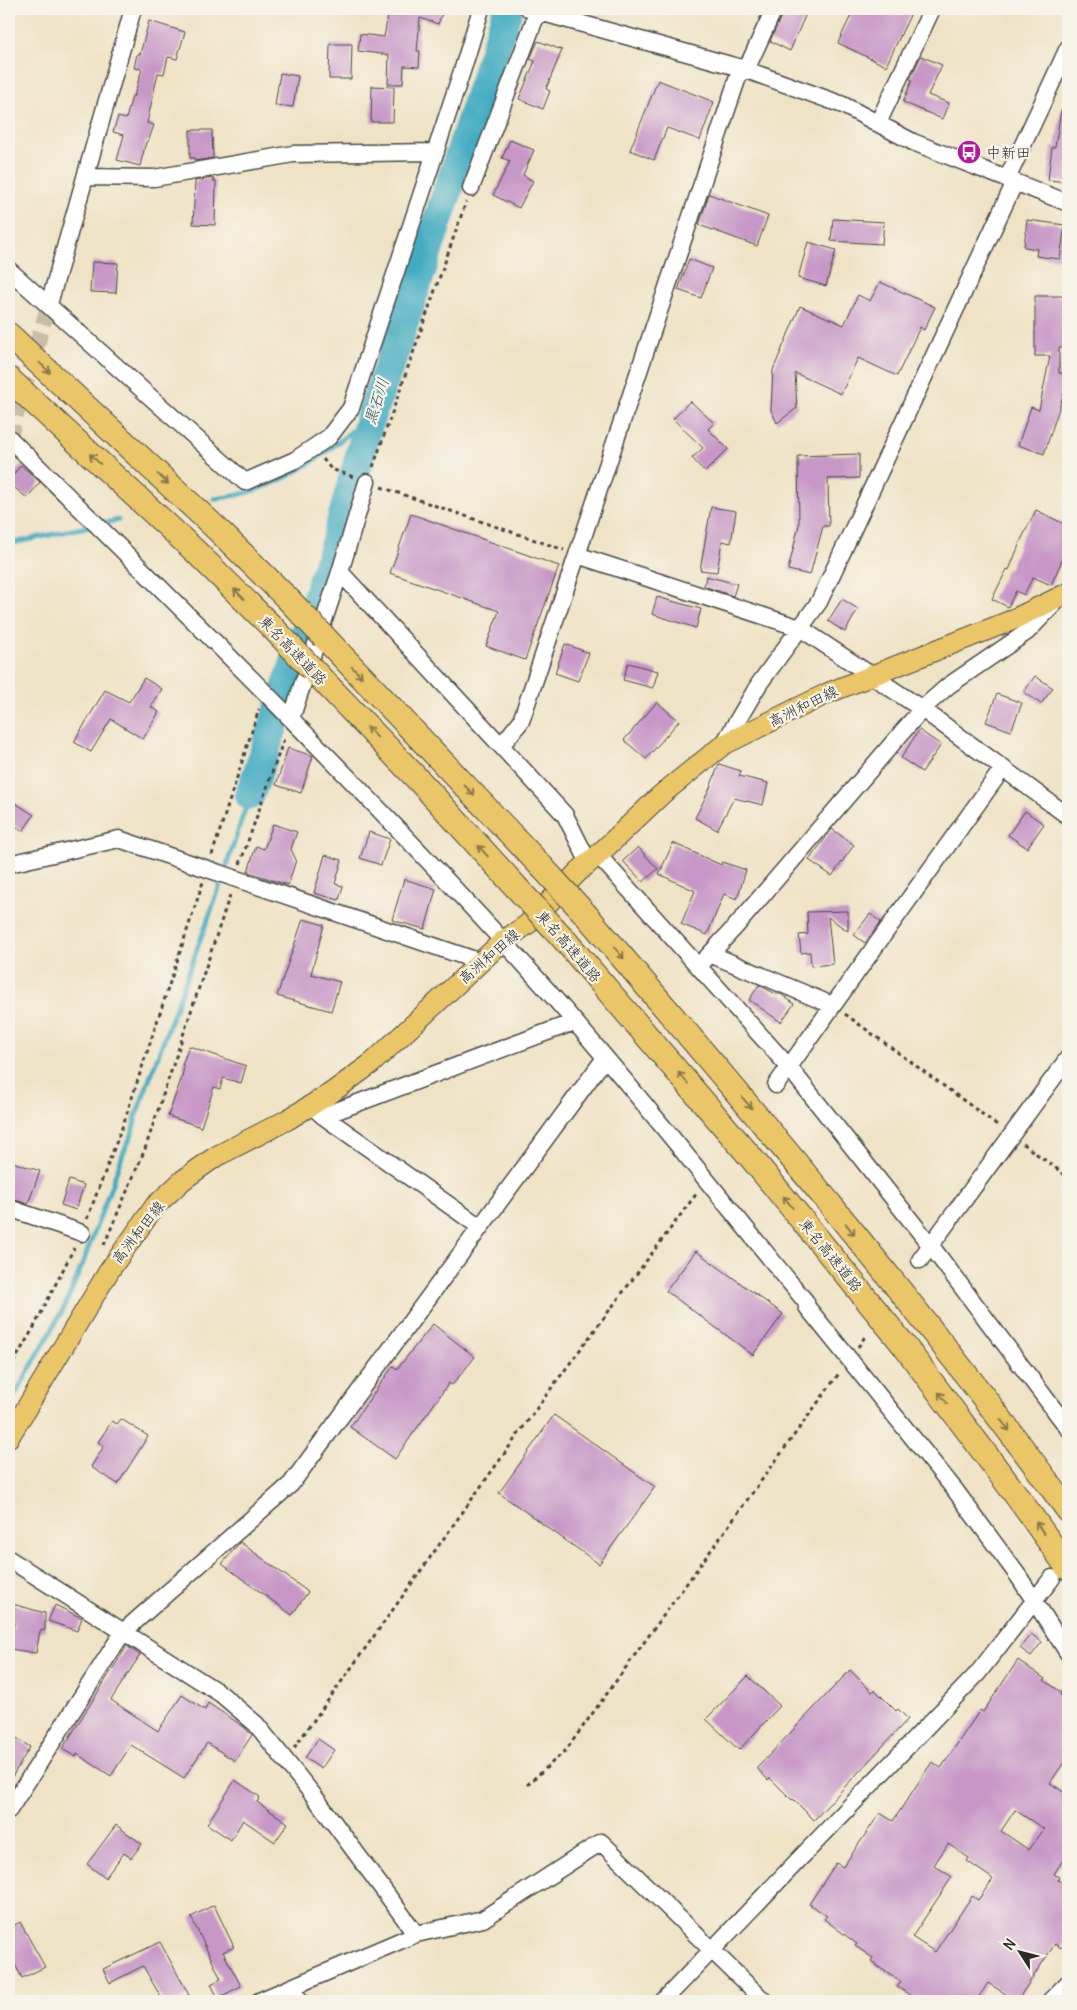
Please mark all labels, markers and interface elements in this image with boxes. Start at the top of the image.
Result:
bus stop icon: 中新田 [956,139,982,165]
place label: 中新田 [986,143,1031,162]
one-way arrow [38,362,51,374]
water label: 黒石川 [359,375,393,427]
one-way arrow [89,453,102,465]
one-way arrow [157,473,170,485]
one-way arrow [233,588,245,600]
street label: 東名高速道路 [255,611,331,689]
one-way arrow [351,666,363,679]
street label: 高洲和田線 [765,681,841,731]
one-way arrow [366,726,378,738]
one-way arrow [463,784,475,797]
one-way arrow [477,844,489,857]
street label: 東名高速道路 [532,906,606,986]
street label: 高洲和田線 [454,924,524,988]
one-way arrow [613,946,624,959]
one-way arrow [678,1072,689,1085]
one-way arrow [741,1096,752,1109]
one-way arrow [782,1196,793,1209]
street label: 高洲和田線 [107,1197,169,1267]
street label: 東名高速道路 [795,1214,867,1296]
one-way arrow [844,1222,855,1235]
one-way arrow [938,1392,949,1405]
one-way arrow [1000,1418,1011,1431]
one-way arrow [1035,1521,1045,1535]
north arrow [994,1928,1044,1978]
text: N [999,1935,1020,1954]

